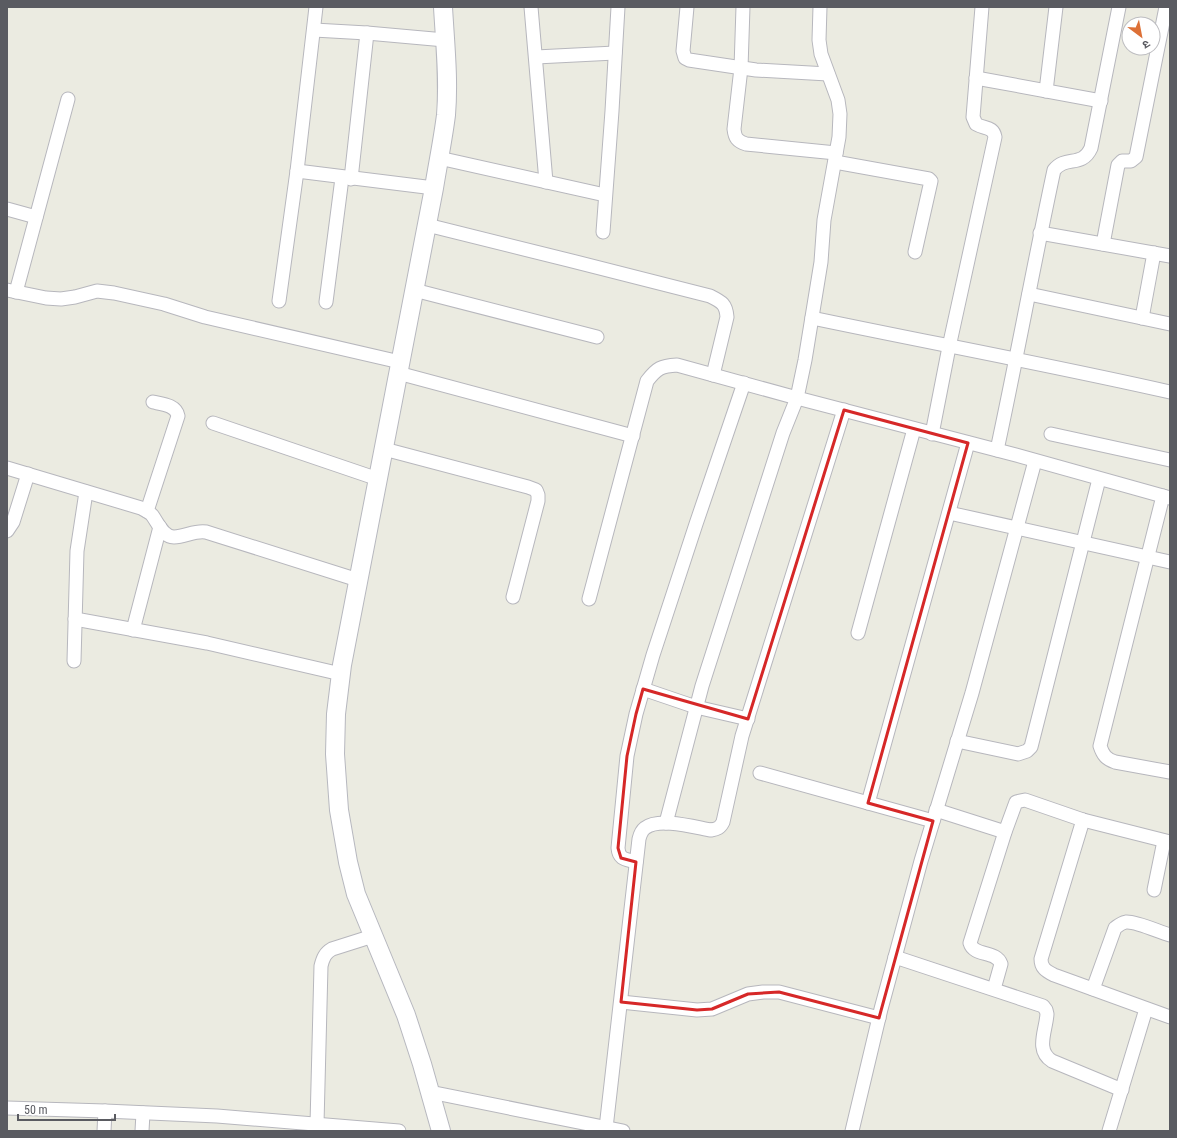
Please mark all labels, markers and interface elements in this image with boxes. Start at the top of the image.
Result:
north arrow [1121,16,1161,56]
text: उ [1139,37,1152,52]
scale bar [18,1096,115,1122]
text: 50 m [24,1103,48,1117]

